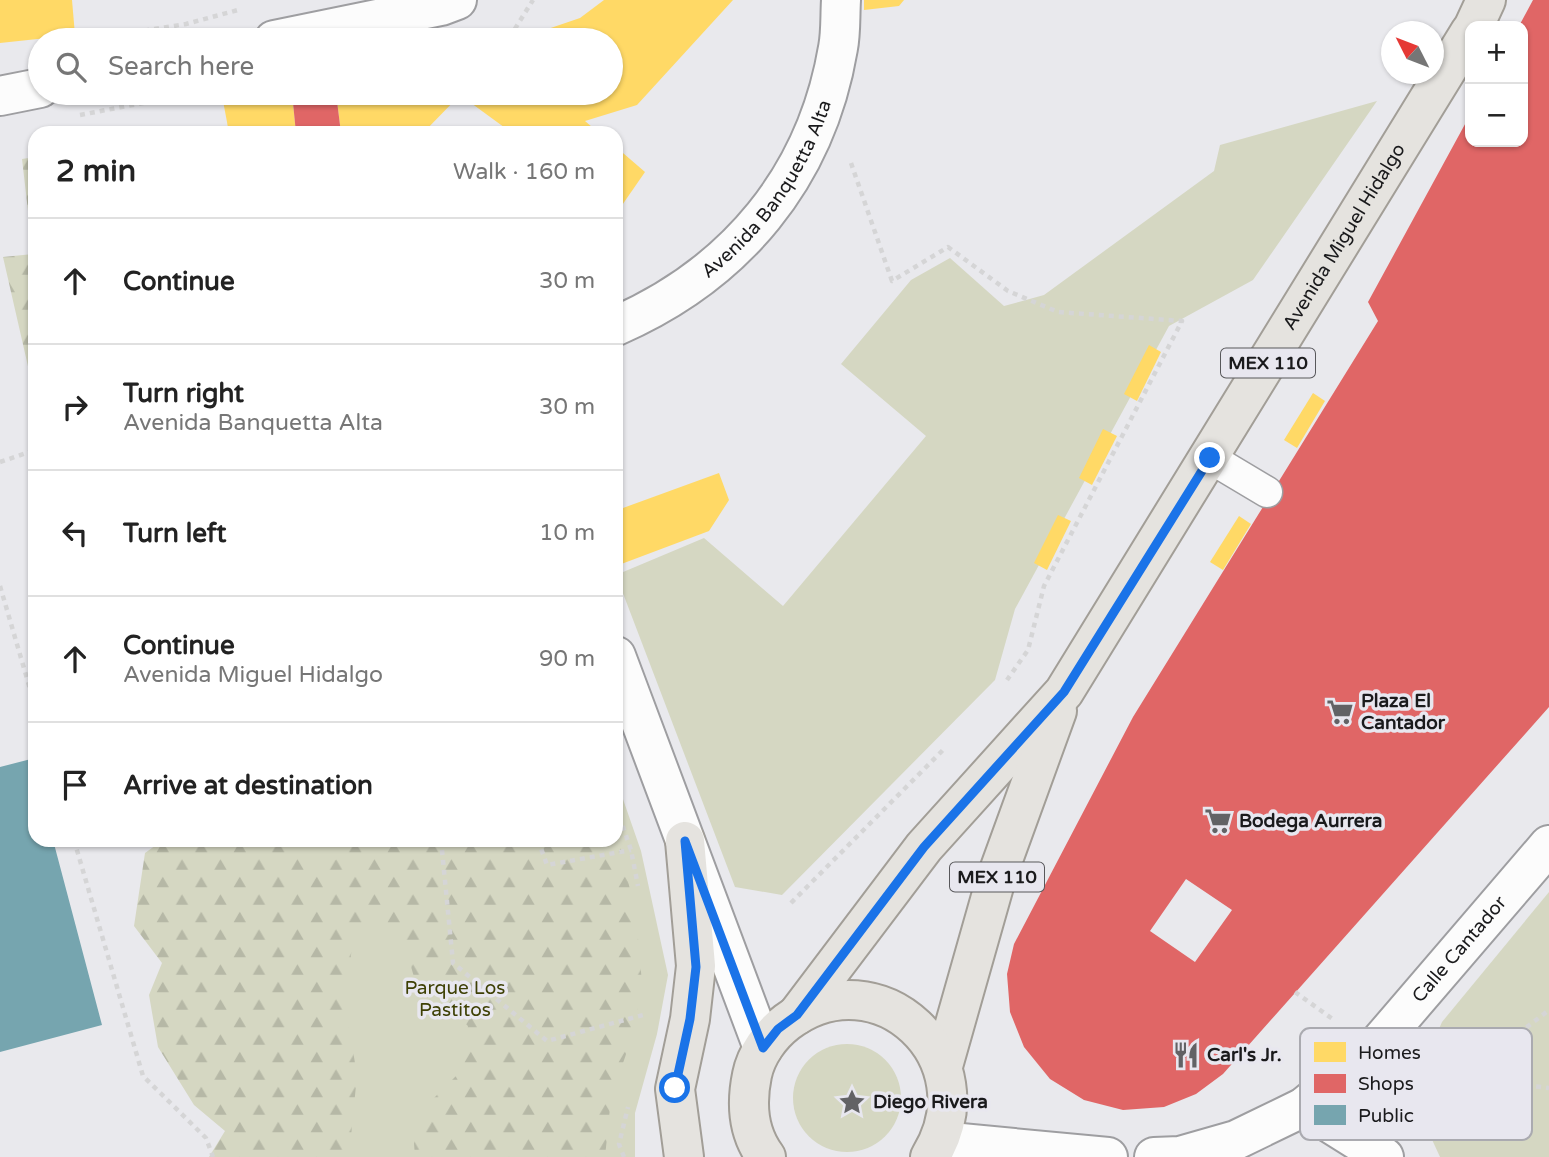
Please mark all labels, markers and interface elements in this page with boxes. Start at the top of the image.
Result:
north arrow [1381,21,1444,84]
map controls [1465,21,1528,147]
button: + [1465,21,1528,84]
search box [28,28,623,105]
icon: search [52,48,90,86]
text: Search here [108,51,254,82]
button: − [1465,84,1528,147]
street label: Avenida Banquetta Alta [697,97,836,283]
street label: Avenida Miguel Hidalgo [1278,139,1410,334]
text: 2 min [56,153,136,190]
text: Walk · 160 m [453,158,595,186]
icon: ahead [56,262,94,300]
text: Continue [123,266,235,297]
text: 30 m [539,267,595,295]
road number: MEX 110 [1221,348,1315,377]
text: Turn right [123,378,244,409]
icon: right [56,388,94,426]
text: 30 m [539,393,595,421]
text: Avenida Banquetta Alta [123,409,383,437]
route end [1194,442,1225,473]
icon: left [56,514,94,552]
text: Turn left [123,518,226,549]
text: 10 m [539,519,595,547]
text: Continue [123,630,235,661]
icon: ahead [56,640,94,678]
text: 90 m [539,645,595,673]
text: Avenida Miguel Hidalgo [123,661,383,689]
place label: Plaza El Cantador [1361,690,1446,734]
supermarket icon: Plaza El Cantador [1325,697,1355,727]
icon: arrive [56,766,94,804]
text: Arrive at destination [123,770,373,801]
supermarket icon: Bodega Aurrera [1203,806,1233,836]
place label: Bodega Aurrera [1239,810,1382,833]
road number: MEX 110 [950,862,1044,892]
street label: Calle Cantador [1408,891,1512,1007]
park label: Parque Los Pastitos [405,977,505,1021]
legend [1300,1028,1532,1140]
restaurant icon: Carl's Jr. [1171,1040,1201,1070]
text: Homes [1358,1042,1421,1064]
place label: Carl's Jr. [1207,1044,1282,1066]
route start [659,1072,690,1103]
text: Shops [1358,1073,1414,1095]
place icon: Diego Rivera [837,1087,867,1117]
place label: Diego Rivera [873,1091,988,1114]
text: Public [1358,1105,1414,1127]

